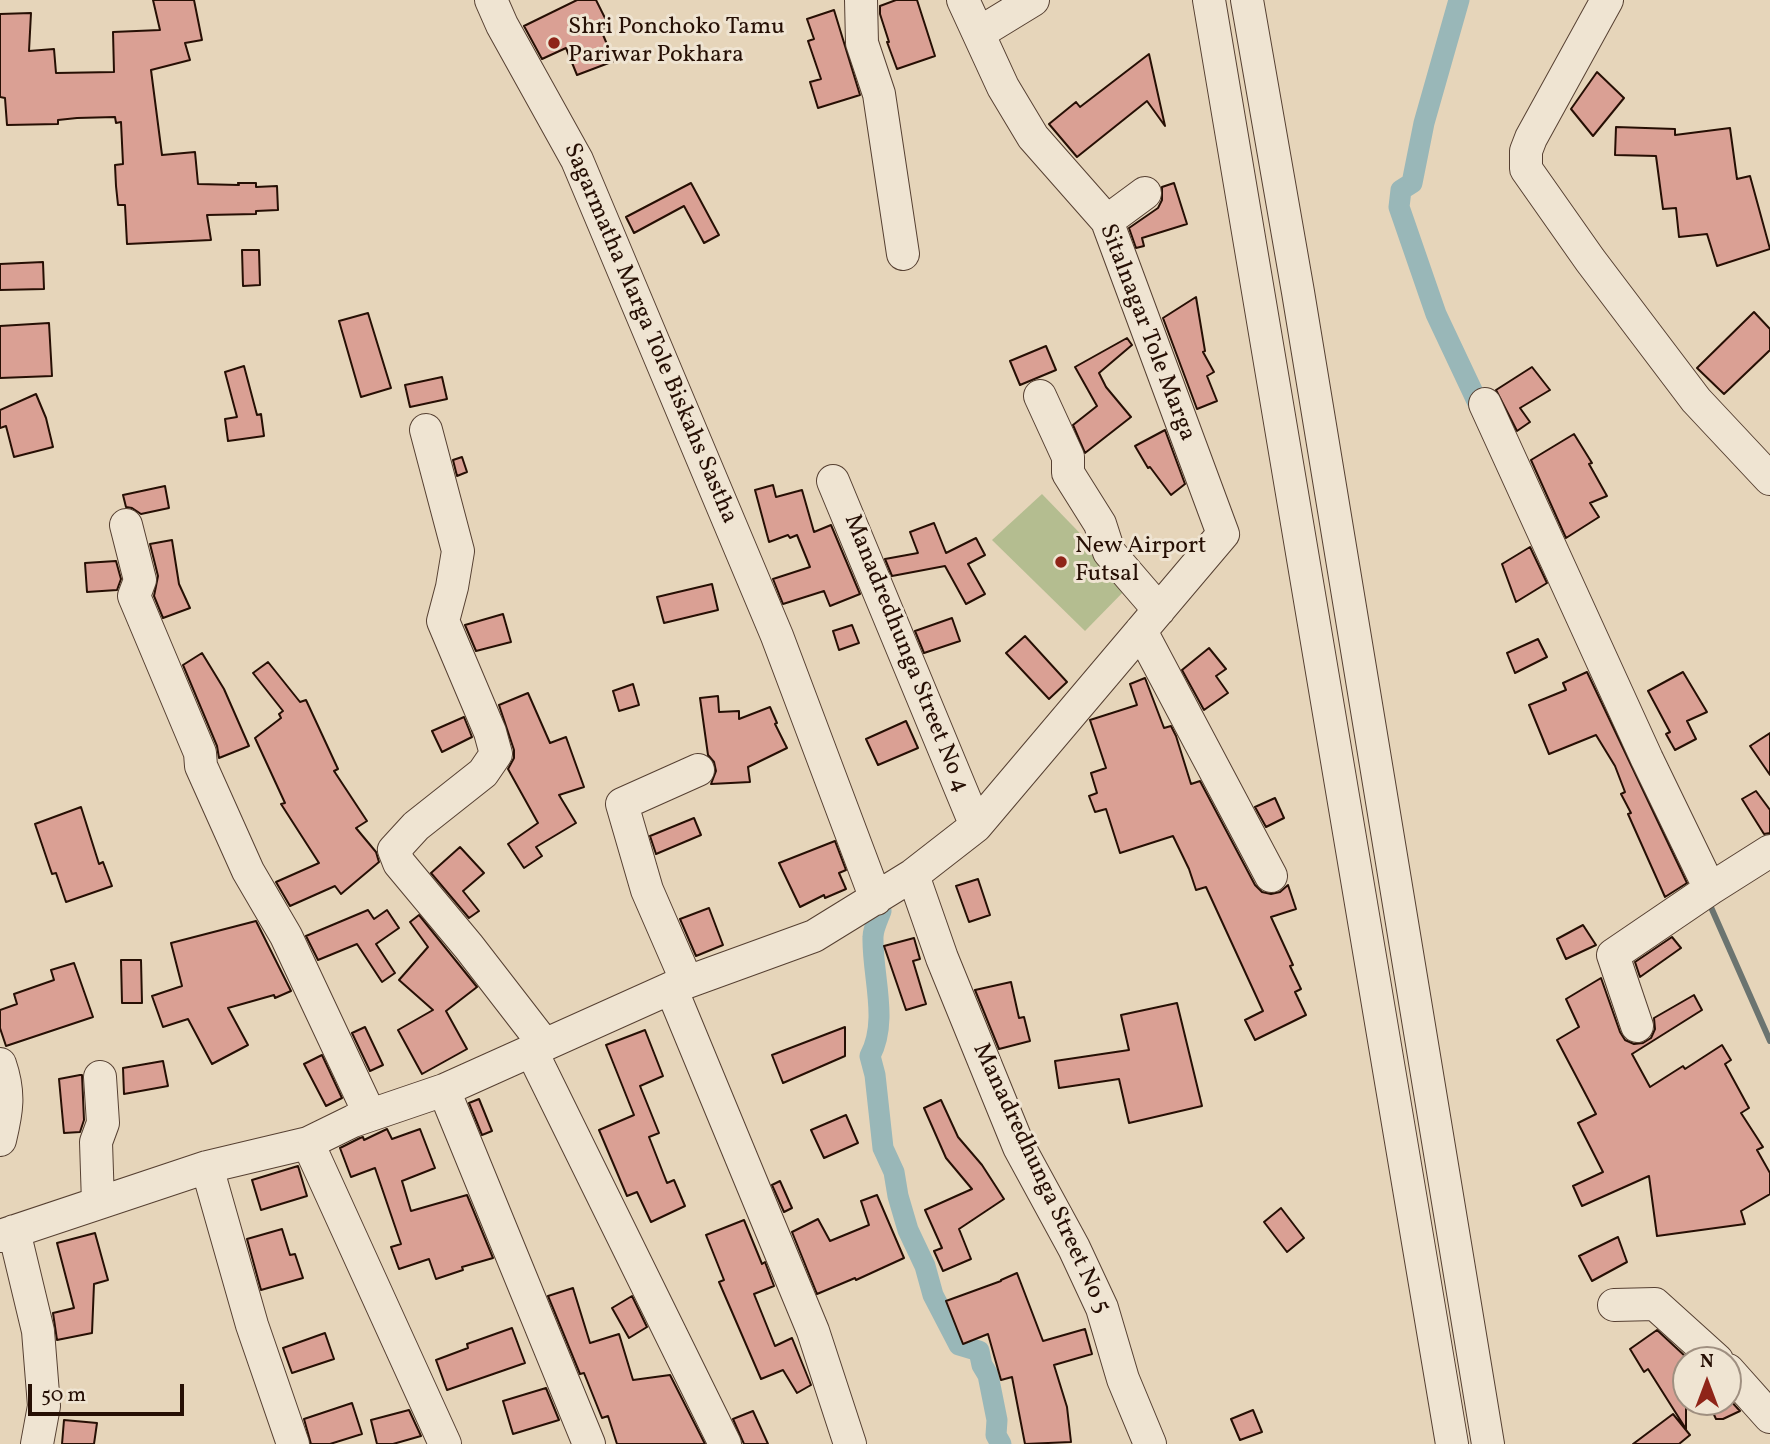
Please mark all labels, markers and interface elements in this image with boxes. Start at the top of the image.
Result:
place label: Shri Ponchoko Tamu Pariwar Pokhara [568,15,785,71]
marker: Shri Ponchoko Tamu Pariwar Pokhara [546,35,562,51]
street label: Sagarmatha Marga Tole Biskahs Sastha [556,139,742,529]
street label: Sitalnagar Tole Marga [1091,220,1201,446]
street label: Manadredhunga Street No 4 [836,511,974,797]
place label: New Airport Futsal [1075,534,1206,590]
marker: New Airport Futsal [1053,554,1069,570]
street label: Manadredhunga Street No 5 [965,1039,1115,1319]
north arrow [1672,1346,1742,1416]
text: N [1700,1349,1714,1375]
scale bar [32,1370,187,1414]
text: 50 m [41,1381,86,1410]

